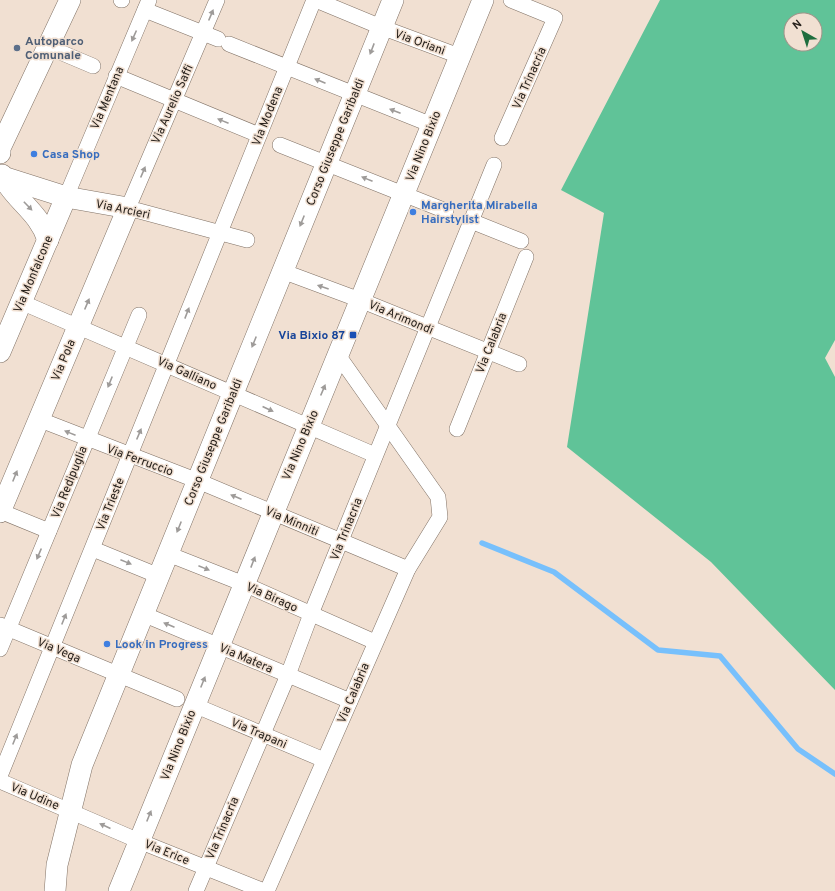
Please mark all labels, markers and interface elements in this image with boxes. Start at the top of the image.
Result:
one-way arrow [209,8,215,20]
north arrow [783,12,823,52]
text: N [790,17,805,33]
street label: Via Oriani [392,26,447,59]
one-way arrow [131,30,137,41]
place label: Autoparco Comunale [25,34,84,64]
marker: Autoparco Comunale [12,43,22,53]
one-way arrow [369,43,375,55]
street label: Via Trinacria [509,45,551,112]
street label: Via Aurelio Saffi [148,62,198,147]
street label: Via Mentana [87,64,128,132]
street label: Corso Giuseppe Garibaldi [303,76,369,208]
one-way arrow [314,78,326,84]
street label: Via Modena [249,84,287,149]
one-way arrow [389,108,401,114]
street label: Via Nino Bixio [402,108,445,184]
one-way arrow [216,117,228,123]
place label: Casa Shop [42,147,100,163]
marker: Casa Shop [29,149,39,159]
one-way arrow [140,166,146,178]
one-way arrow [361,175,373,181]
street label: Via Arcieri [94,196,152,224]
place label: Margherita Mirabella Hairstylist [421,198,538,228]
one-way arrow [23,201,33,211]
marker: Margherita Mirabella Hairstylist [408,207,418,217]
one-way arrow [299,216,305,228]
street label: Via Monfalcone [10,233,57,316]
one-way arrow [316,283,328,289]
street label: Via Arimondi [366,297,436,339]
one-way arrow [83,298,90,310]
one-way arrow [185,307,191,319]
street label: Via Calabria [472,311,511,376]
place label: Via Bixio 87 [278,328,345,344]
marker: Via Bixio 87 [348,330,358,340]
one-way arrow [250,336,256,348]
street label: Via Pola [48,337,80,384]
street label: Via Galliano [154,354,219,394]
street label: Corso Giuseppe Garibaldi [181,376,247,508]
one-way arrow [107,377,113,388]
one-way arrow [321,384,327,396]
one-way arrow [262,406,274,412]
street label: Via Nino Bixio [279,408,323,483]
one-way arrow [136,428,142,439]
one-way arrow [64,429,76,435]
street label: Via Ferruccio [104,441,176,481]
street label: Via Redipuglia [48,444,92,521]
one-way arrow [12,470,18,481]
street label: Via Trieste [93,475,129,533]
one-way arrow [230,494,242,500]
street label: Via Trinacria [327,496,367,563]
street label: Via Minniti [262,503,321,540]
one-way arrow [176,522,182,533]
one-way arrow [36,549,42,561]
one-way arrow [250,556,256,568]
one-way arrow [121,560,133,566]
one-way arrow [199,565,210,571]
street label: Via Birago [243,579,300,617]
one-way arrow [60,613,67,625]
one-way arrow [163,622,175,628]
street label: Via Vega [34,635,83,667]
place label: Look in Progress [115,637,208,653]
marker: Look in Progress [102,639,112,649]
street label: Via Matera [216,640,275,677]
street label: Via Calabria [334,661,374,726]
one-way arrow [201,676,207,688]
street label: Via Nino Bixio [157,707,200,783]
street label: Via Trapani [228,715,289,753]
one-way arrow [12,733,18,745]
street label: Via Udine [8,780,61,814]
street label: Via Trinacria [203,795,243,862]
one-way arrow [146,810,152,821]
one-way arrow [99,823,110,829]
street label: Via Erice [142,837,192,869]

